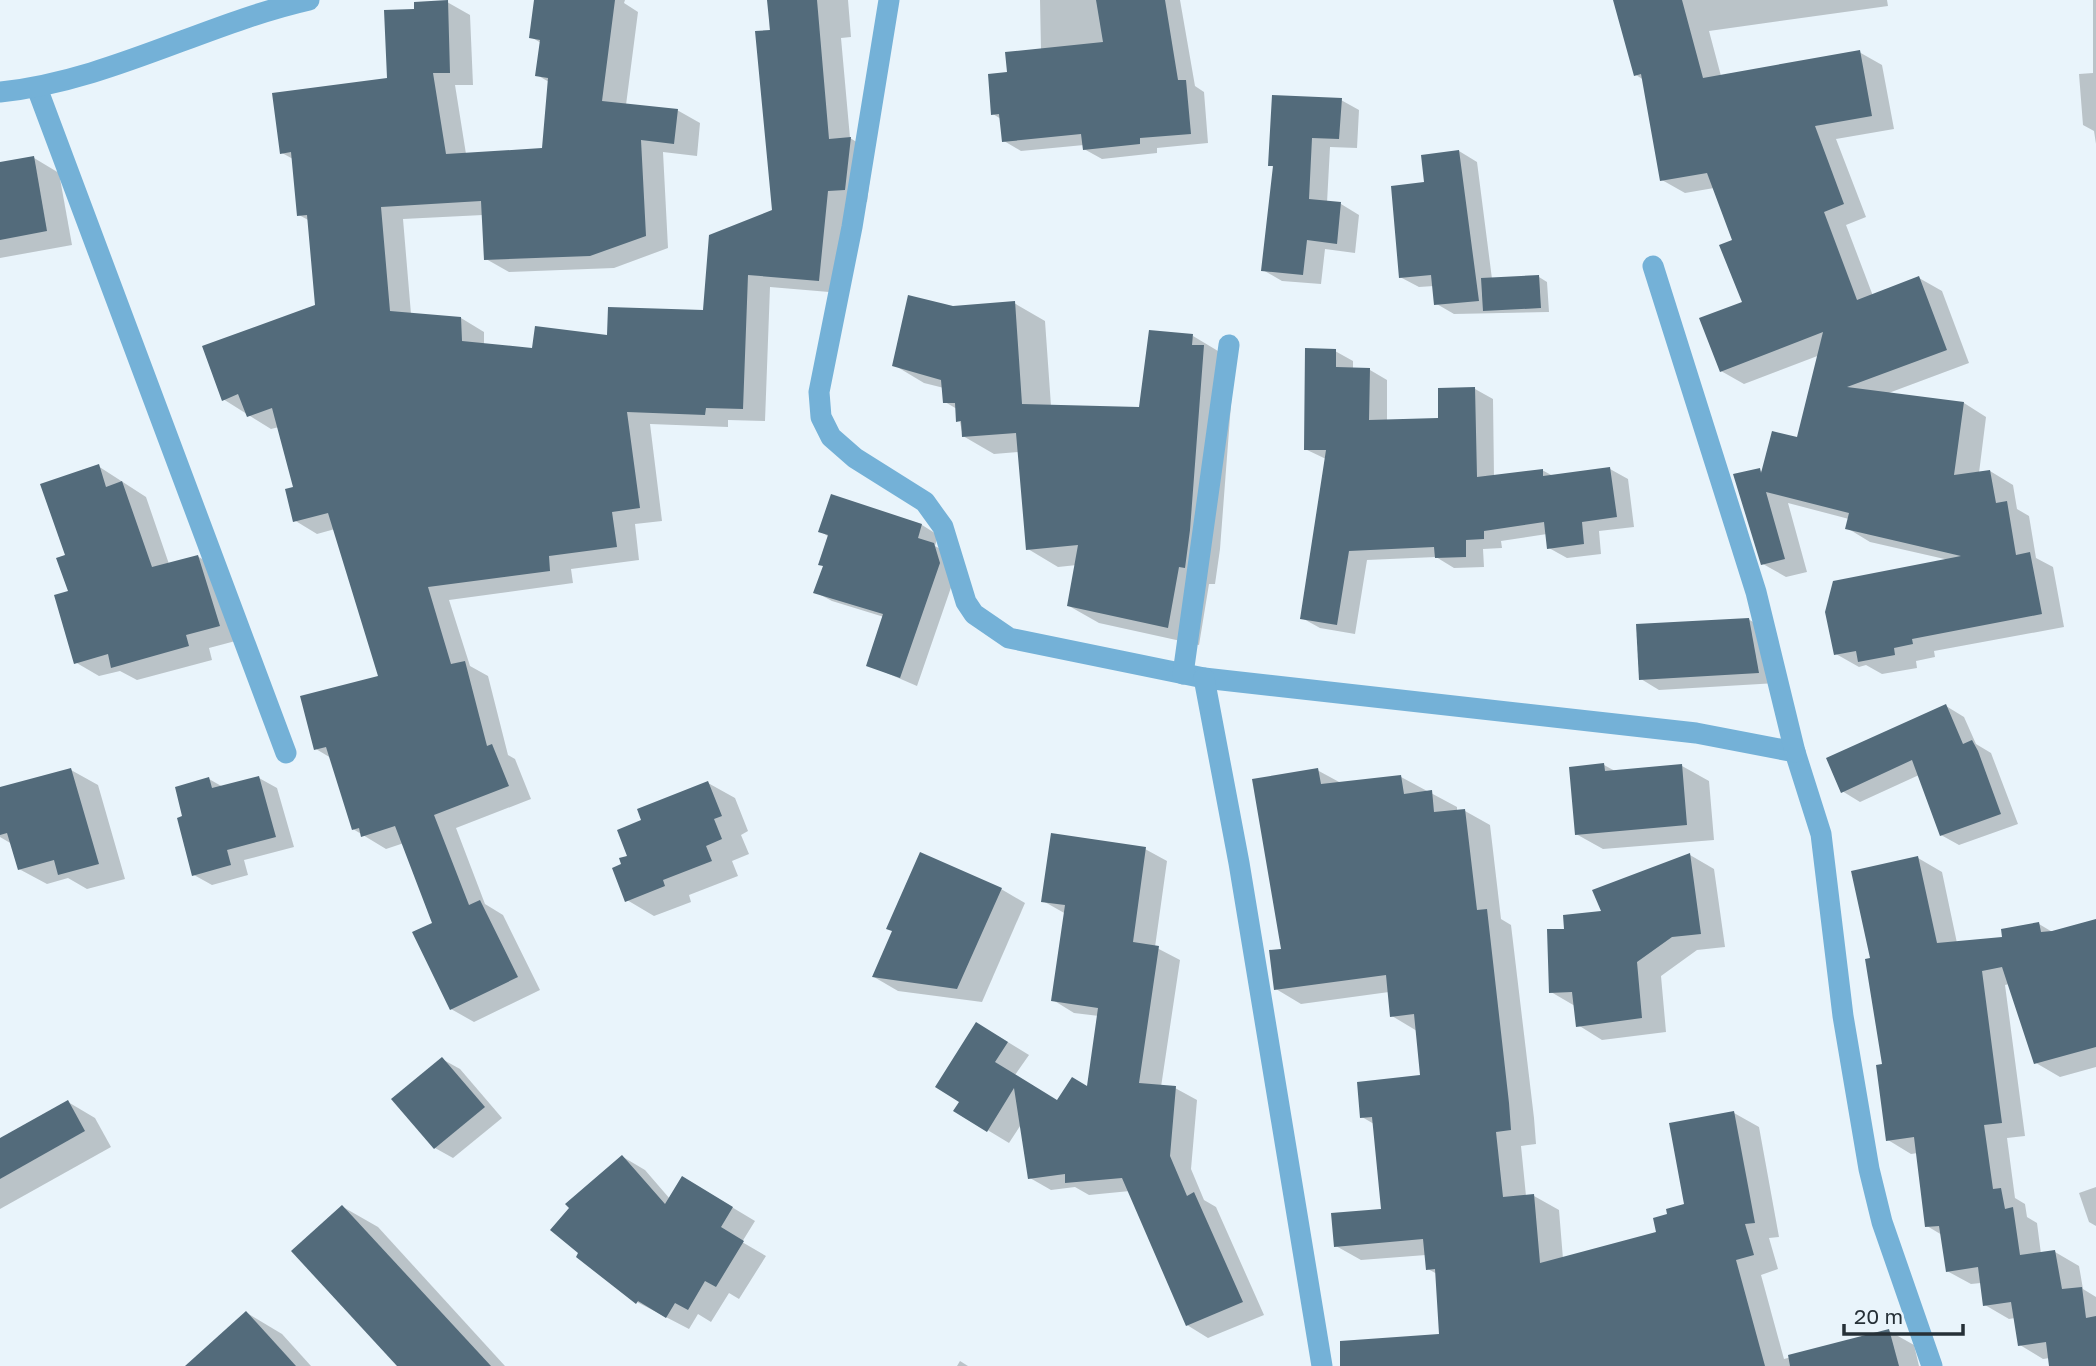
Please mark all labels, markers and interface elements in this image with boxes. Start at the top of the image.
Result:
scale bar [1844,1292,1963,1336]
text: 20 m [1854,1303,1903,1329]

